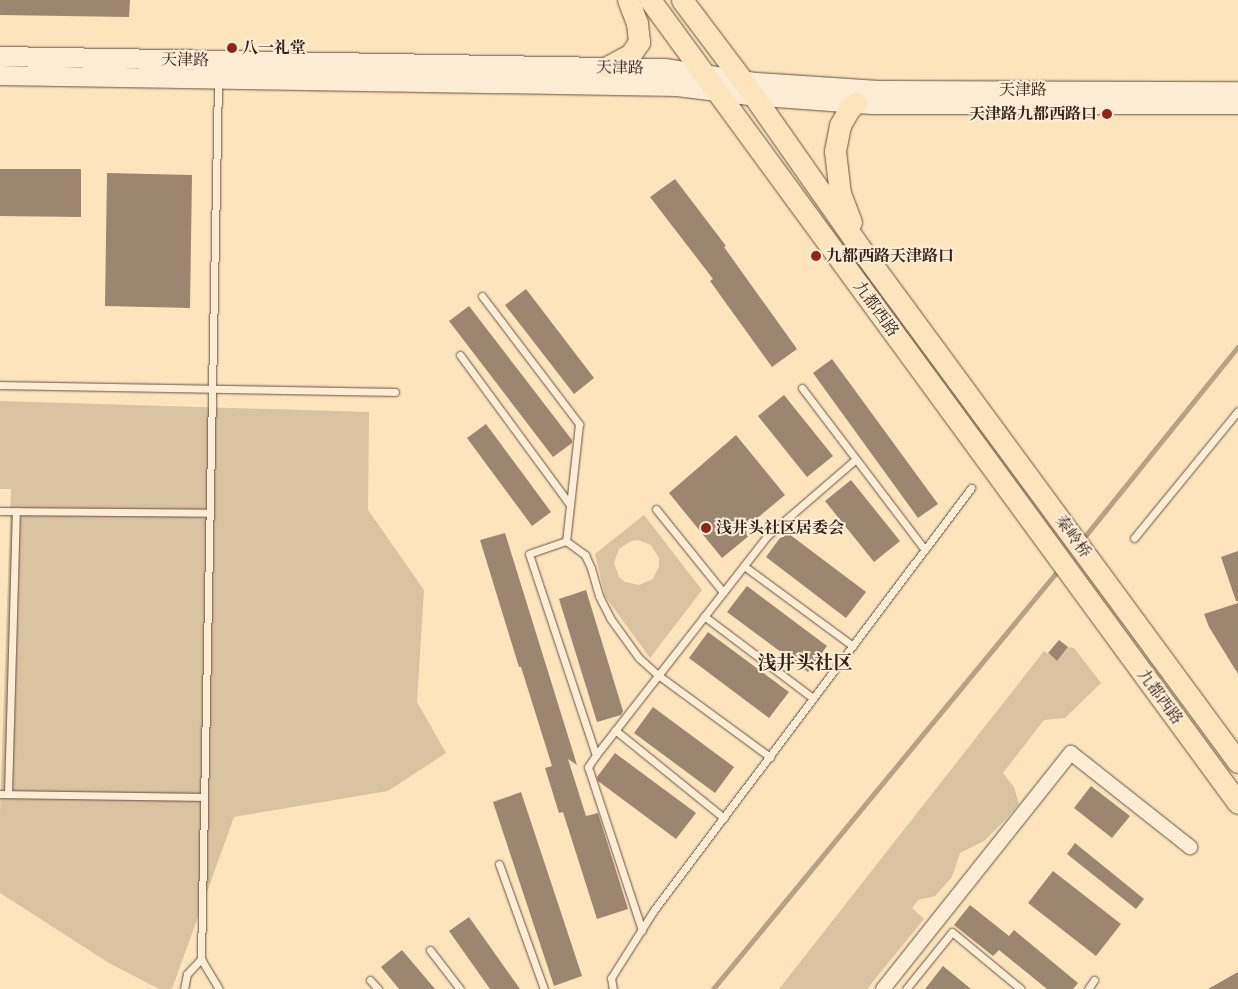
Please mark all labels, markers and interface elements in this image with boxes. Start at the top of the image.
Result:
place label: 八一礼堂 [242,38,306,58]
marker: 八一礼堂 [226,42,238,54]
street label: 天津路 [161,50,209,70]
street label: 天津路 [596,58,644,78]
street label: 天津路 [999,80,1047,100]
place label: 天津路九都西路口 [969,104,1097,124]
marker: 天津路九都西路口 [1101,108,1113,120]
place label: 九都西路天津路口 [826,246,954,266]
marker: 九都西路天津路口 [810,250,822,262]
street label: 九都西路 [849,277,903,341]
street label: 秦岭桥 [1051,512,1095,562]
place label: 浅井头社区居委会 [716,518,844,538]
marker: 浅井头社区居委会 [700,522,712,534]
district label: 浅井头社区 [758,652,852,674]
street label: 九都西路 [1133,665,1187,729]

